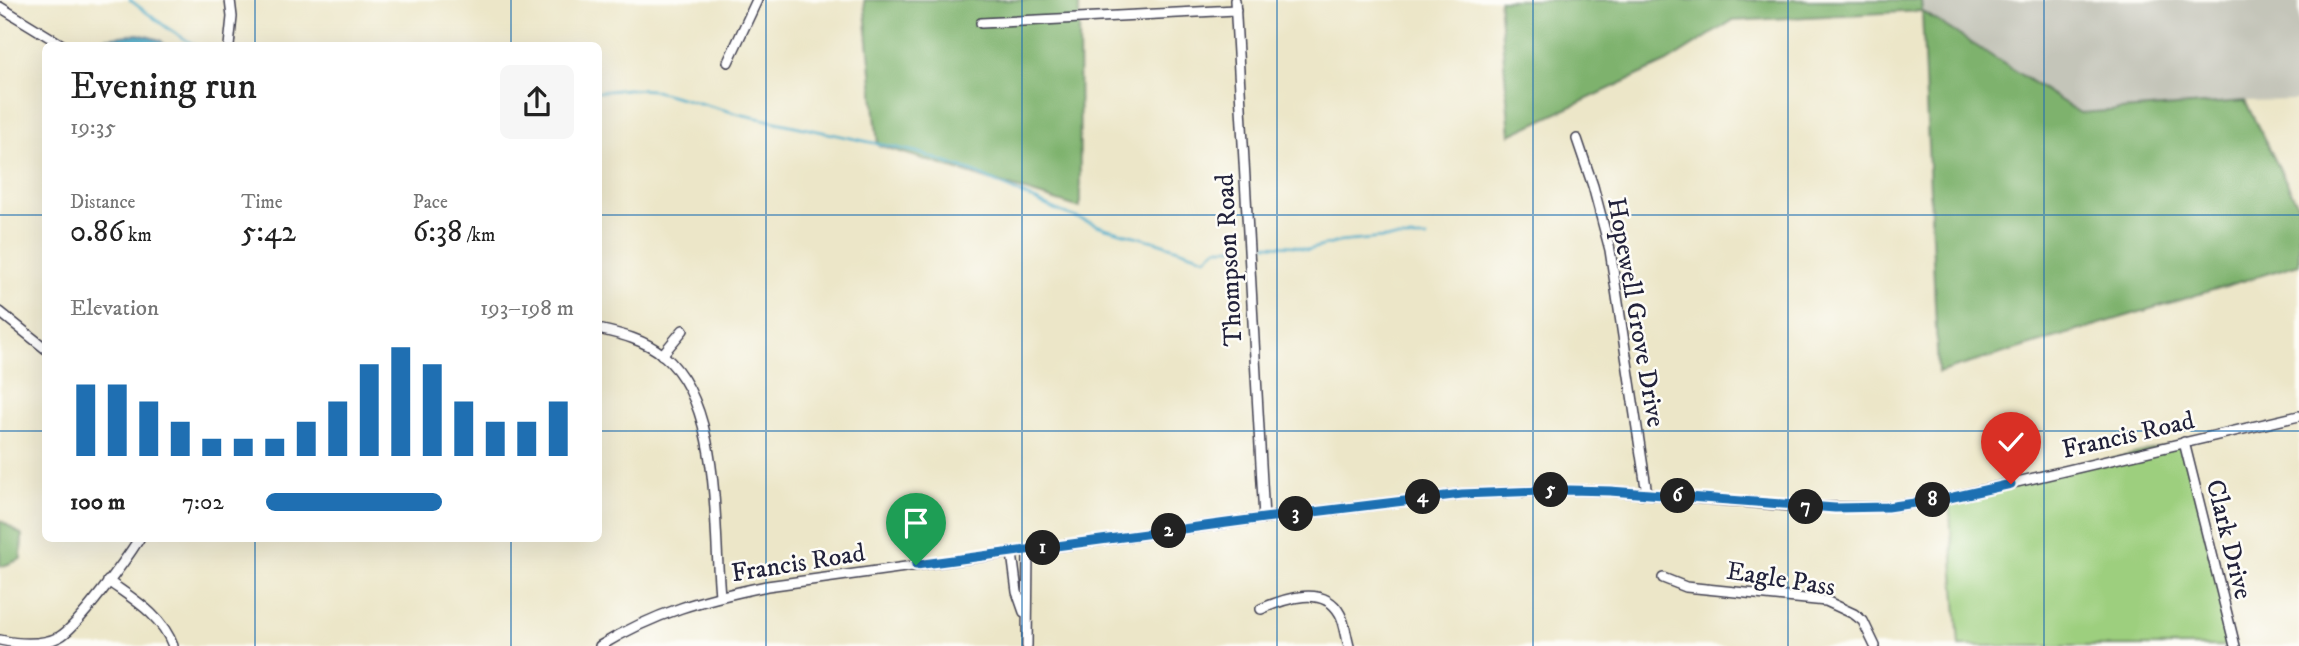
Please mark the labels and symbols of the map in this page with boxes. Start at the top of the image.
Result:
street label: Thompson Road [1208,173,1250,347]
street label: Hopewell Grove Drive [1599,195,1672,430]
street label: Francis Road [2059,404,2198,467]
pin [1981,412,2041,484]
pin: 5 [1534,472,1568,508]
street label: Clark Drive [2198,476,2259,603]
pin: 6 [1660,478,1696,514]
pin: 4 [1406,480,1440,514]
pin: 8 [1916,482,1951,518]
pin: 7 [1788,490,1824,524]
pin [886,493,946,565]
pin: 3 [1278,496,1314,532]
pin: 2 [1152,514,1186,548]
pin: 1 [1026,530,1060,566]
street label: Francis Road [729,537,867,590]
street label: Eagle Pass [1724,555,1838,604]

